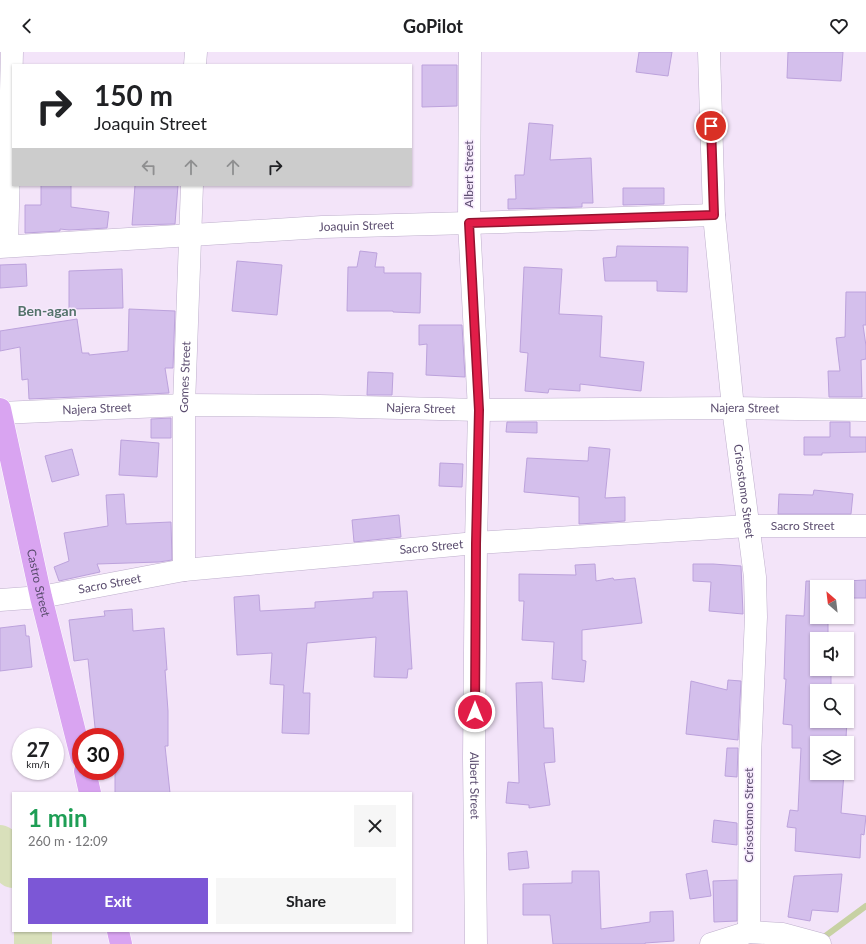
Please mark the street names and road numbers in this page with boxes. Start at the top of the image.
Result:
street label: Albert Street [461,140,476,208]
street label: Joaquin Street [318,217,395,234]
street label: Gomes Street [176,340,193,413]
street label: Najera Street [62,399,132,417]
street label: Najera Street [386,400,456,416]
street label: Najera Street [710,400,780,416]
street label: Crisostomo Street [731,443,758,540]
street label: Sacro Street [771,518,835,533]
street label: Sacro Street [399,536,464,557]
street label: Castro Street [24,547,54,619]
street label: Sacro Street [77,570,143,597]
street label: Albert Street [467,752,483,820]
street label: Crisostomo Street [741,767,756,862]

